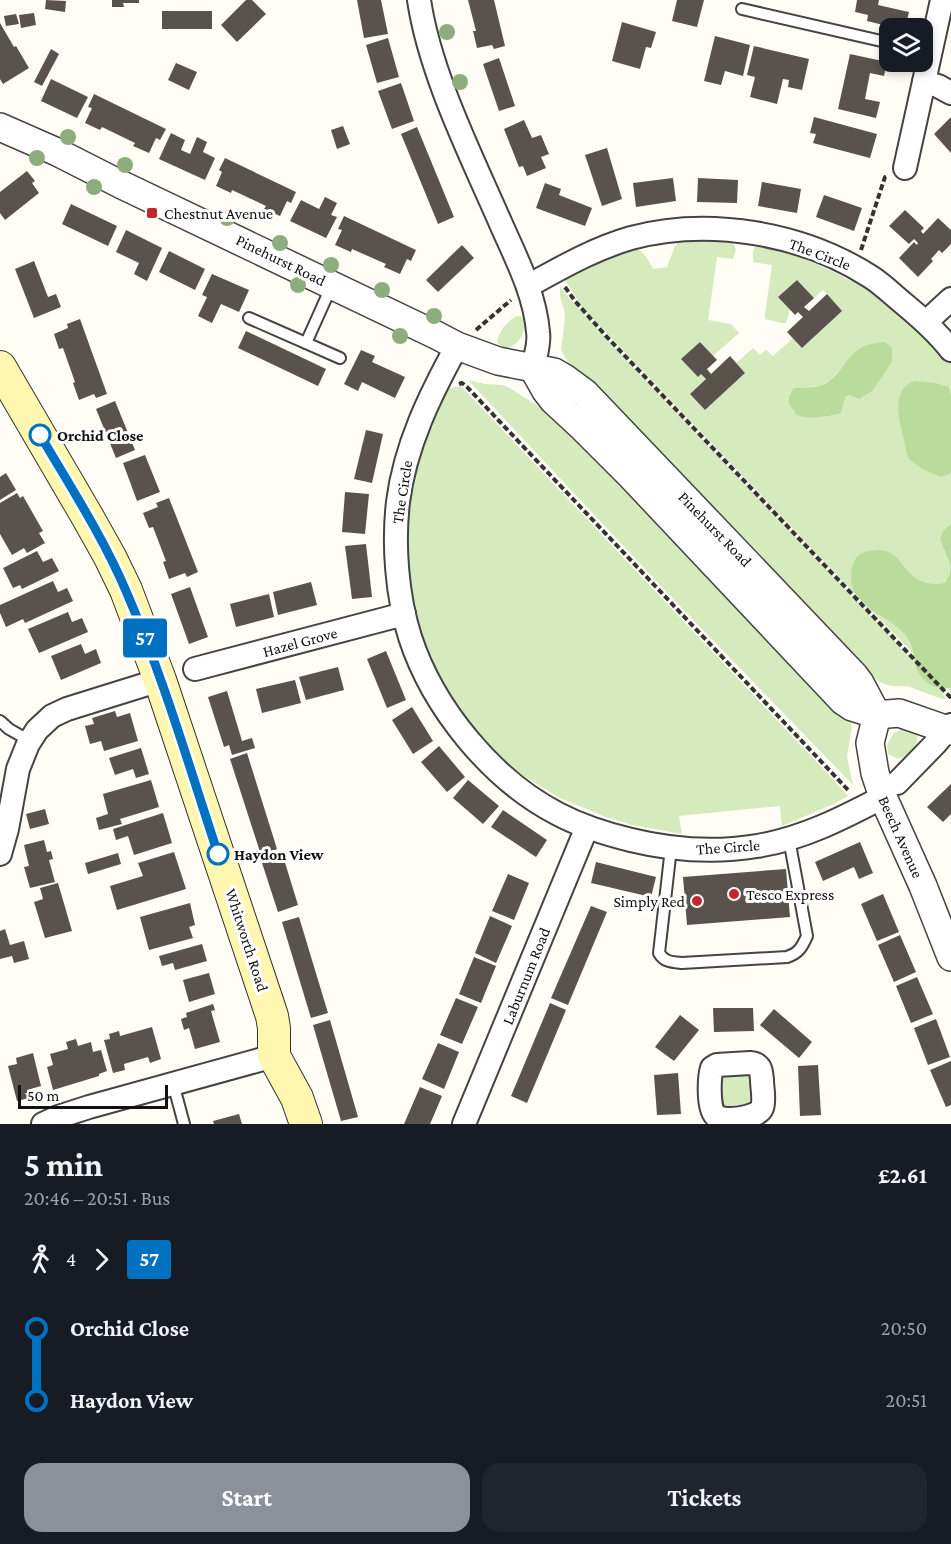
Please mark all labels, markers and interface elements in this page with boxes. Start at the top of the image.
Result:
map controls [879,18,933,72]
button: layers [879,18,933,72]
place label: Chestnut Avenue [164,205,273,222]
marker: Chestnut Avenue [145,206,159,220]
street label: Pinehurst Road [233,231,329,289]
street label: The Circle [787,235,853,273]
marker: Orchid Close [29,424,51,446]
place label: Orchid Close [57,427,144,444]
street label: The Circle [389,459,415,525]
street label: Pinehurst Road [675,488,755,570]
line badge: 57 [118,618,172,658]
street label: Hazel Grove [261,624,339,660]
text: 57 [135,626,155,650]
street label: Beech Avenue [875,793,927,881]
street label: The Circle [695,836,761,858]
marker: Haydon View [207,843,229,865]
place label: Haydon View [234,846,324,863]
street label: Whitworth Road [222,886,272,994]
place label: Tesco Express [746,886,834,904]
marker: Tesco Express [727,887,741,901]
place label: Simply Red [613,893,686,911]
marker: Simply Red [690,894,704,908]
street label: Laburnum Road [499,924,553,1027]
scale bar [18,1082,168,1110]
text: 50 m [27,1087,59,1104]
text: 5 min [24,1146,103,1183]
text: £2.61 [878,1163,927,1188]
text: 20:46 – 20:51 · Bus [24,1187,170,1209]
icon: walk [24,1243,57,1276]
icon: forward [85,1243,118,1276]
text: 57 [139,1247,159,1271]
text: 4 [66,1248,76,1270]
text: Orchid Close [70,1316,189,1341]
text: 20:50 [881,1317,927,1339]
text: Haydon View [70,1388,193,1413]
text: 20:51 [886,1389,927,1411]
button: Start [24,1463,470,1532]
button: Tickets [482,1463,927,1532]

